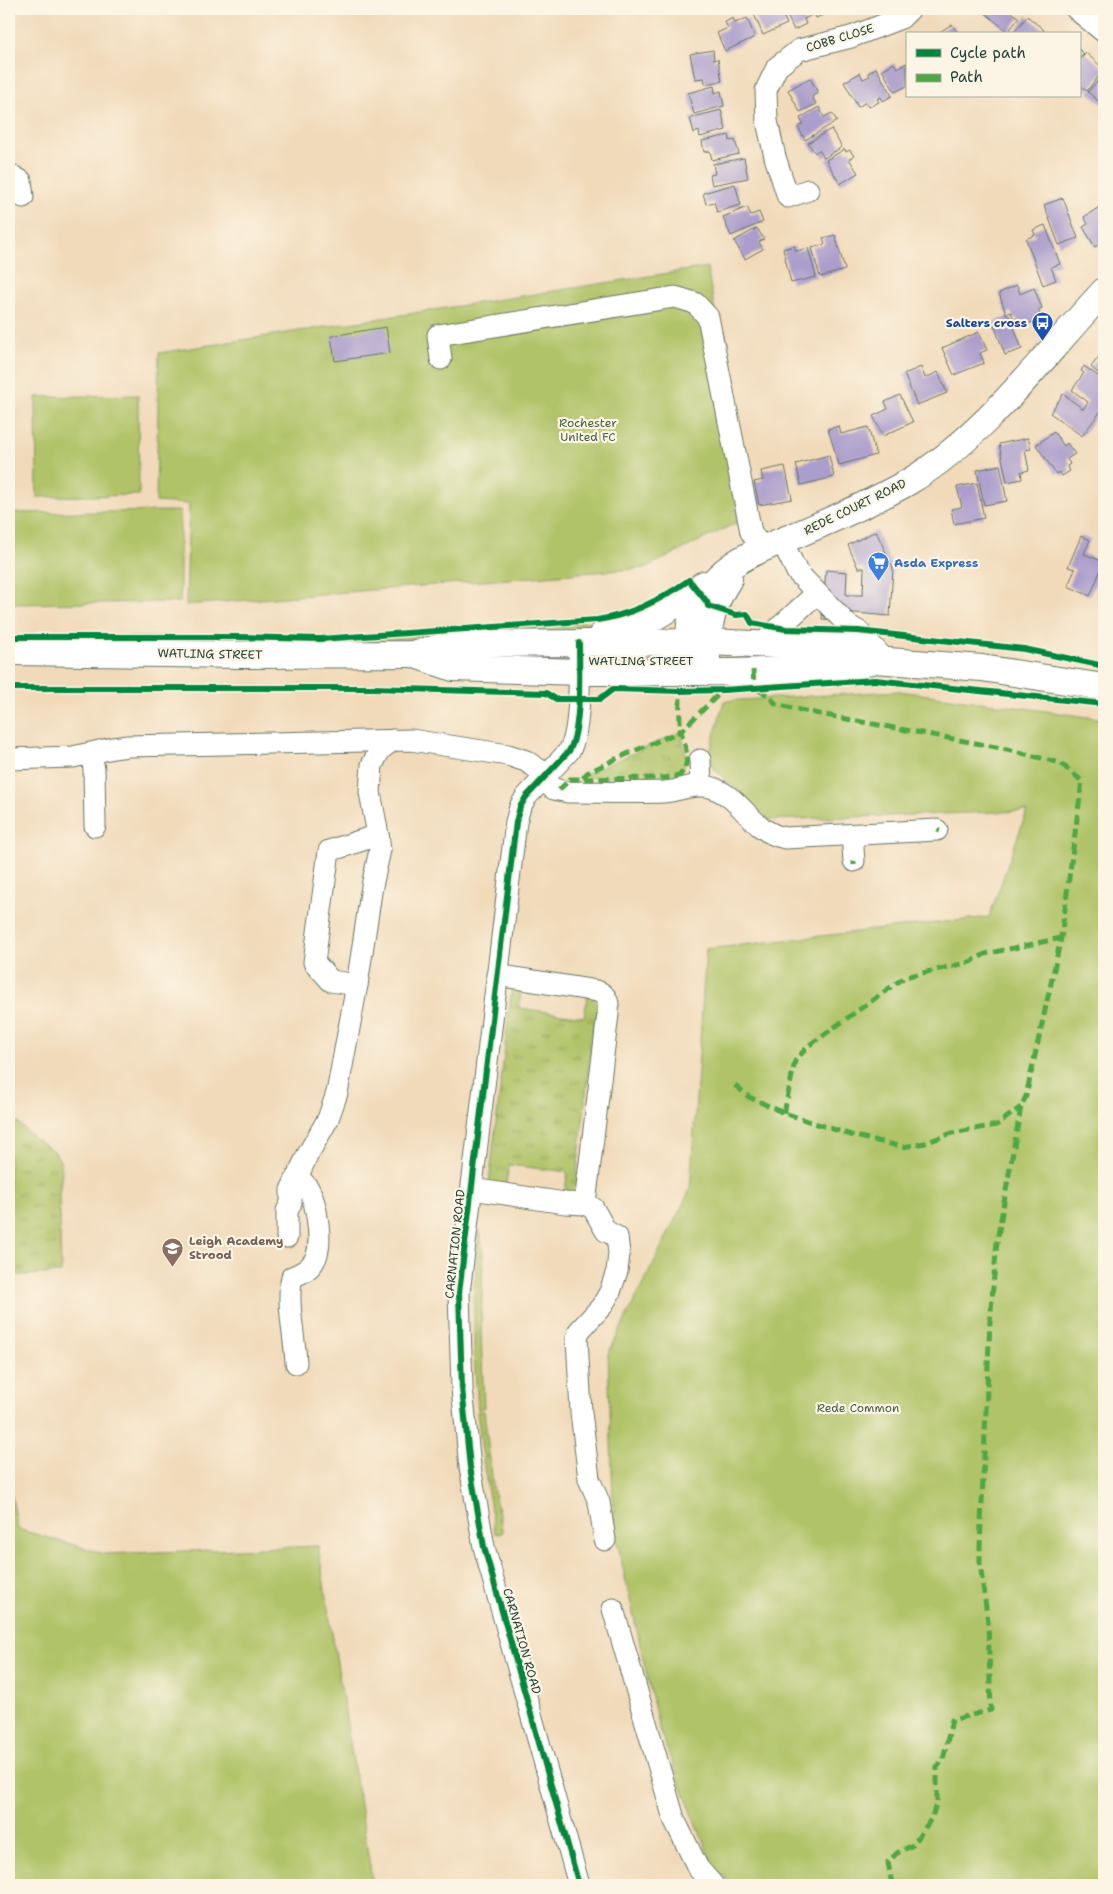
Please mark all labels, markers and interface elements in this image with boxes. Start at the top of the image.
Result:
street label: COBB CLOSE [804,20,876,56]
legend [906,32,1080,98]
text: Cycle path [950,43,1026,63]
text: Path [950,67,983,87]
bus stop icon: Salters cross [1031,311,1055,342]
place label: Salters cross [946,315,1027,331]
park label: Rochester United FC [559,415,617,445]
street label: REDE COURT ROAD [801,475,909,539]
supermarket icon: Asda Express [866,551,890,582]
place label: Asda Express [894,555,978,571]
street label: WATLING STREET [157,645,263,663]
street label: WATLING STREET [589,653,694,669]
street label: CARNATION ROAD [441,1189,469,1299]
place label: Leigh Academy Strood [189,1233,283,1263]
school or university icon: Leigh Academy Strood [161,1236,185,1267]
park label: Rede Common [817,1400,899,1416]
street label: CARNATION ROAD [499,1586,545,1696]

